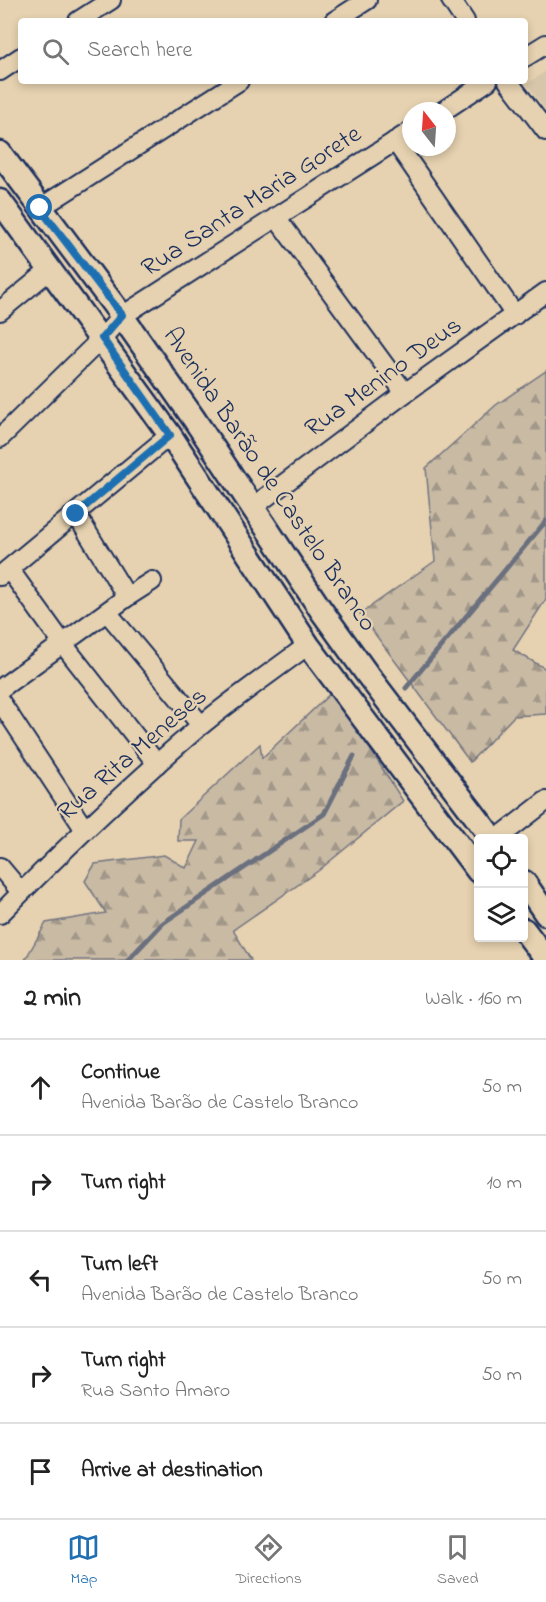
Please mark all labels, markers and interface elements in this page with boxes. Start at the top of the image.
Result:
search box [18,18,528,84]
icon: search [39,35,72,68]
text: Search here [87,35,192,67]
north arrow [402,102,456,156]
street label: Rua Santa Maria Gorete [134,116,370,288]
route start [26,194,52,220]
street label: Rua Menino Deus [297,308,471,448]
street label: Avenida Barão de Castelo Branco [152,320,386,640]
route end [62,500,88,526]
street label: Rua Rita Meneses [50,679,216,831]
map controls [474,834,528,942]
button: locate [474,834,528,888]
button: layers [474,888,528,942]
text: 2 min [24,980,81,1018]
text: Walk · 160 m [425,985,522,1014]
text: Continue [81,1057,160,1089]
icon: ahead [24,1071,57,1104]
text: 50 m [481,1073,522,1102]
text: Avenida Barão de Castelo Branco [81,1089,358,1118]
icon: right [24,1167,57,1200]
text: Turn right [81,1167,166,1199]
text: 10 m [486,1169,522,1198]
text: Turn left [81,1249,158,1281]
icon: left [24,1263,57,1296]
text: 50 m [481,1265,522,1294]
text: Avenida Barão de Castelo Branco [81,1281,358,1310]
text: Turn right [81,1345,166,1377]
icon: right [24,1359,57,1392]
text: 50 m [481,1361,522,1390]
text: Rua Santo Amaro [81,1377,230,1406]
icon: arrive [24,1455,57,1488]
text: Arrive at destination [81,1455,263,1487]
tab: Map [67,1531,100,1591]
tab: Directions [235,1531,302,1591]
tab: Saved [437,1531,479,1591]

